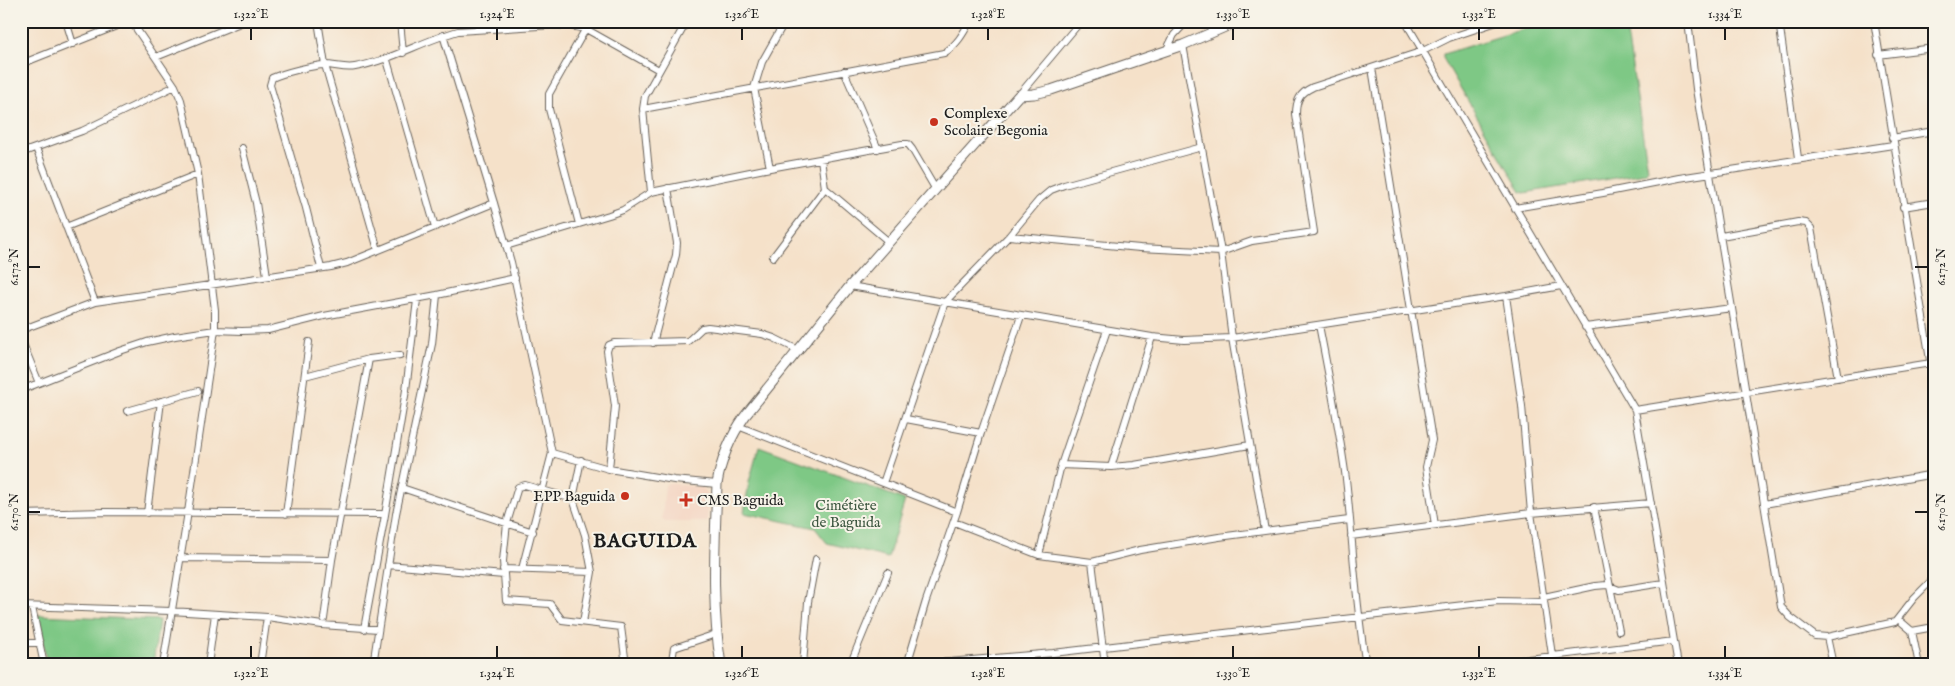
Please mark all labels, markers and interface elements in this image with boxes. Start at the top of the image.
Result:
text: 1.322°E [234,7,268,22]
text: 1.324°E [479,7,515,22]
text: 1.326°E [725,7,759,22]
text: 1.328°E [971,7,1005,22]
text: 1.330°E [1216,7,1250,22]
text: 1.332°E [1462,7,1496,22]
text: 1.334°E [1708,7,1742,22]
place label: Complexe Scolaire Begonia [944,104,1048,140]
marker: Complexe Scolaire Begonia [928,116,940,128]
text: 6.172°N [7,248,22,286]
text: 6.172°N [1934,248,1949,286]
place label: EPP Baguida [533,487,616,506]
marker: EPP Baguida [619,490,631,502]
place label: CMS Baguida [697,491,784,510]
text: 6.170°N [7,492,22,531]
text: 6.170°N [1934,492,1949,531]
marker: CMS Baguida [679,493,693,507]
park label: Cimétière de Baguida [812,496,881,532]
district label: BAGUIDA [593,529,697,554]
text: 1.322°E [234,666,268,681]
text: 1.324°E [479,666,515,681]
text: 1.326°E [725,666,759,681]
text: 1.328°E [971,666,1005,681]
text: 1.330°E [1216,666,1250,681]
text: 1.332°E [1462,666,1496,681]
text: 1.334°E [1708,666,1742,681]

